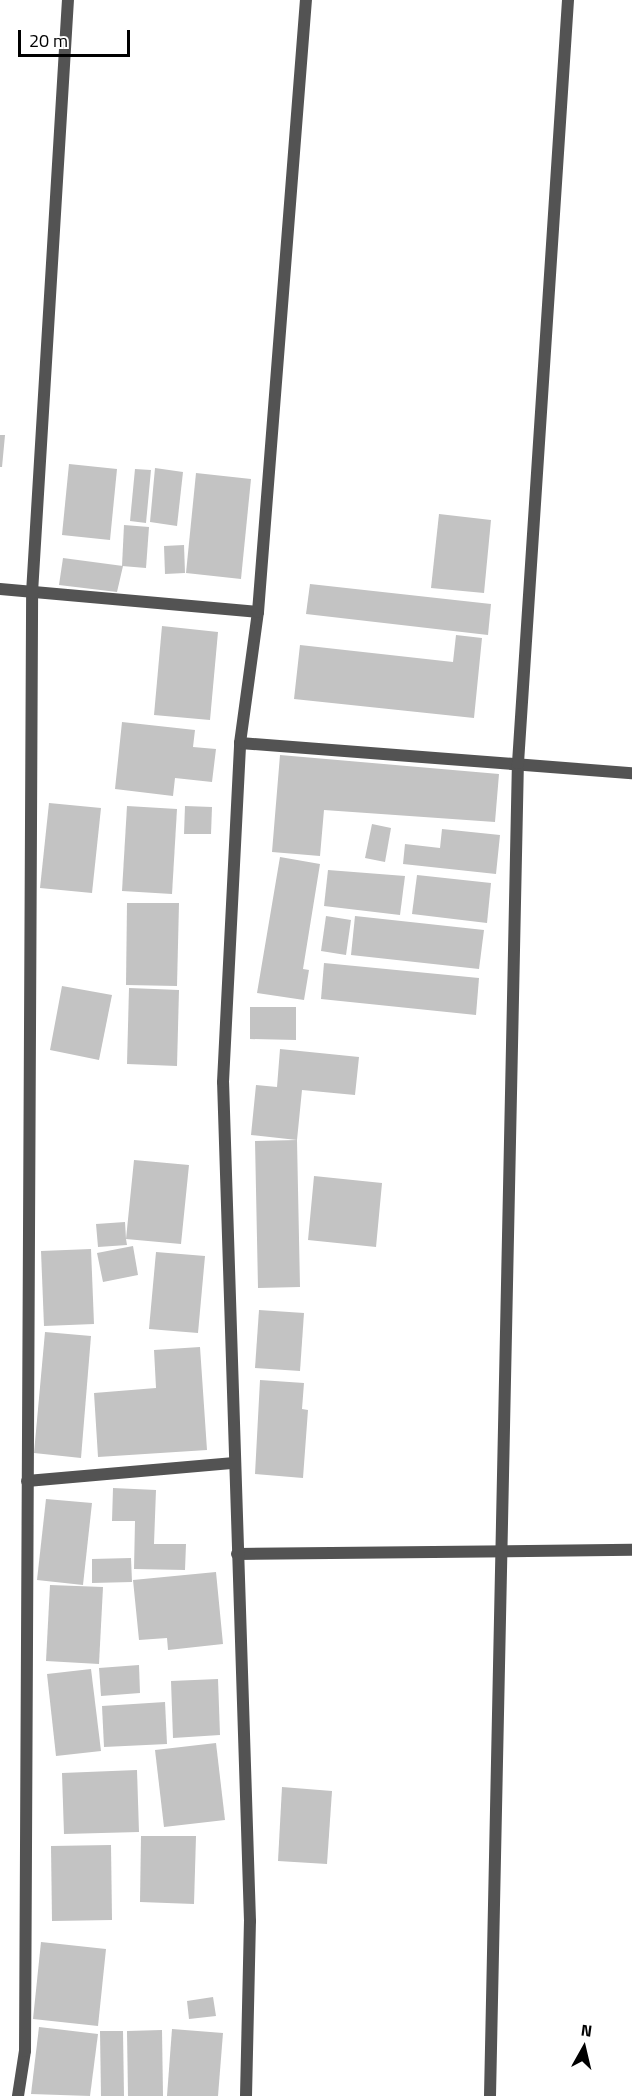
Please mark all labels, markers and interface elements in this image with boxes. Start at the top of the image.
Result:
scale bar [21,18,134,56]
text: 20 m [29,27,68,54]
north arrow [554,2018,614,2078]
text: N [579,2018,594,2043]

